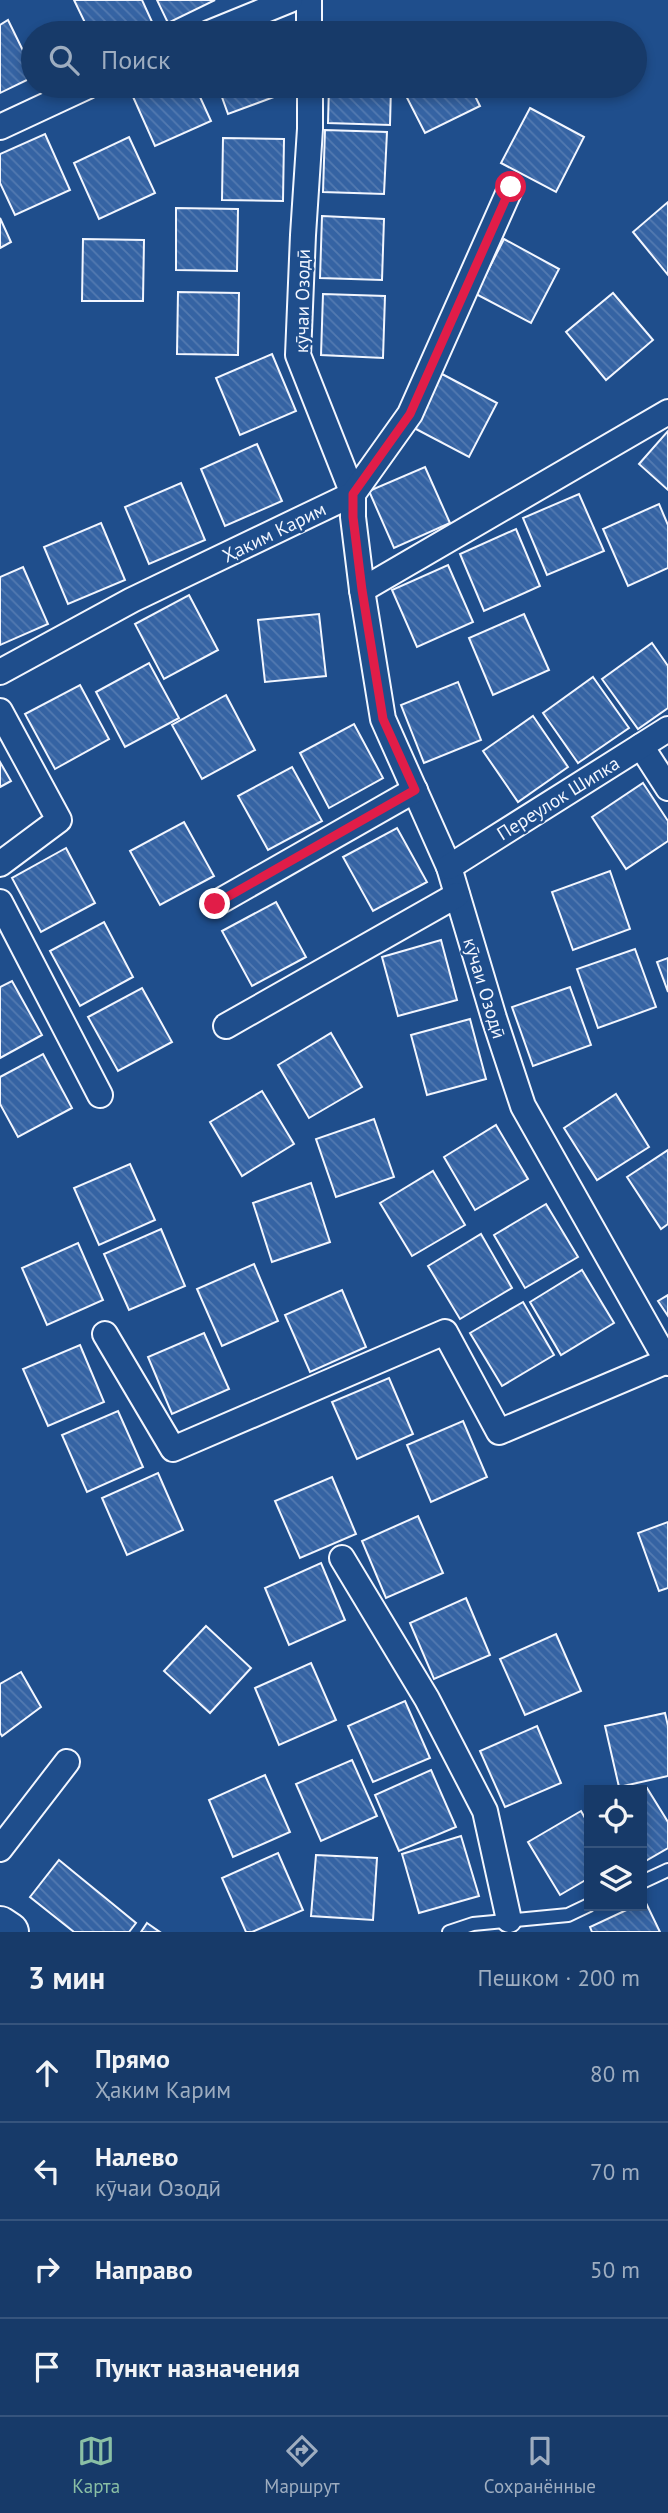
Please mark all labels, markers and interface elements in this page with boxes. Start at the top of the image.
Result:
search box [21,21,647,98]
icon: search [45,41,83,79]
text: Поиск [101,43,170,76]
route start [495,171,526,202]
street label: кӯчаи Озодӣ [289,249,315,353]
street label: Ҳаким Карим [218,497,330,567]
street label: Переулок Шипка [492,751,624,845]
route end [199,888,230,919]
street label: кӯчаи Озодӣ [458,935,512,1041]
map controls [584,1785,647,1911]
button: locate [584,1785,647,1848]
button: layers [584,1848,647,1911]
text: 3 мин [28,1958,105,1997]
text: Пешком · 200 m [477,1963,640,1992]
text: Прямо [95,2042,170,2075]
icon: ahead [28,2054,66,2092]
text: 80 m [590,2059,640,2088]
text: Ҳаким Карим [95,2075,231,2104]
text: Налево [95,2140,179,2173]
icon: left [28,2152,66,2190]
text: 70 m [590,2157,640,2186]
text: кӯчаи Озодӣ [95,2173,221,2202]
icon: right [28,2250,66,2288]
text: Направо [95,2253,193,2286]
text: 50 m [590,2255,640,2284]
icon: arrive [28,2348,66,2386]
text: Пункт назначения [95,2351,300,2384]
tab: Карта [72,2432,120,2498]
tab: Маршрут [264,2432,340,2498]
tab: Сохранённые [484,2432,596,2498]

